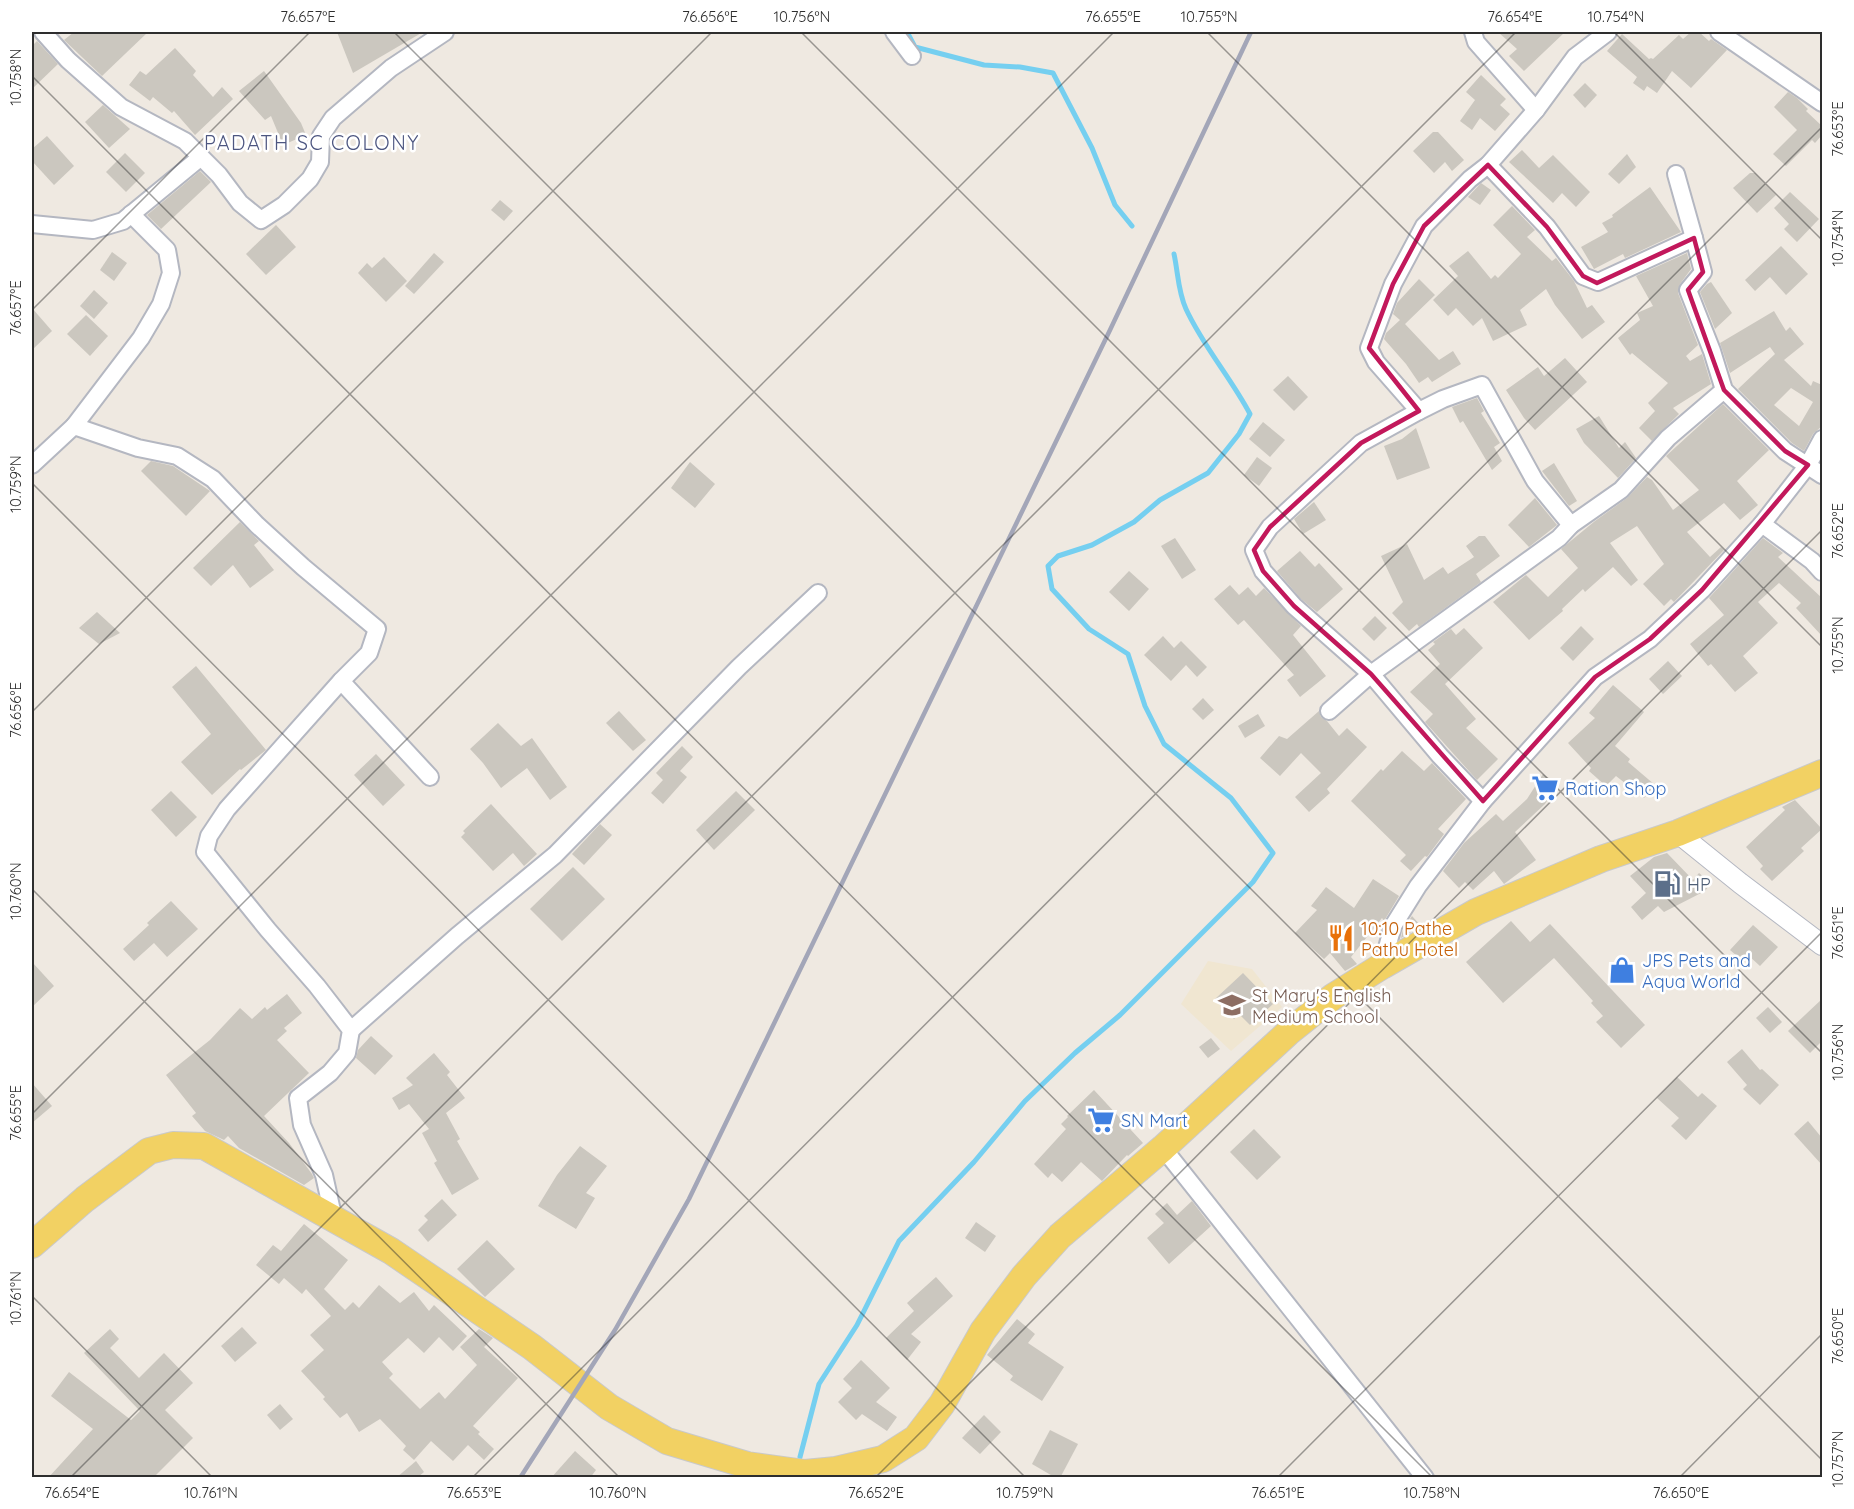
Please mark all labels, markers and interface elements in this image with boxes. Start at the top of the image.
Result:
text: 76.657°E [280,7,336,26]
text: 76.656°E [682,7,738,26]
text: 10.756°N [773,7,831,26]
text: 76.655°E [1085,7,1141,26]
text: 10.755°N [1180,7,1238,26]
text: 76.654°E [1487,7,1543,26]
text: 10.754°N [1588,7,1644,26]
text: 10.758°N [6,48,25,106]
text: 76.653°E [1828,101,1847,157]
district label: PADATH SC COLONY [204,130,420,155]
text: 10.754°N [1828,210,1847,266]
text: 76.657°E [6,280,25,336]
text: 10.759°N [6,455,25,513]
text: 76.652°E [1828,503,1847,559]
text: 10.755°N [1828,616,1847,674]
text: 76.656°E [6,682,25,738]
supermarket icon: Ration Shop [1530,773,1560,803]
place label: Ration Shop [1565,777,1666,800]
text: 10.760°N [6,862,25,920]
fuel station icon: HP [1652,869,1682,899]
place label: HP [1687,873,1711,896]
text: 76.651°E [1828,906,1847,960]
place label: 10:10 Pathe Pathu Hotel [1361,917,1458,961]
restaurant icon: 10:10 Pathe Pathu Hotel [1326,923,1356,953]
place label: JPS Pets and Aqua World [1642,949,1751,993]
shop icon: JPS Pets and Aqua World [1607,955,1637,985]
place label: St Mary's English Medium School [1252,984,1391,1028]
school or university icon: St Mary's English Medium School [1217,990,1247,1020]
text: 10.756°N [1828,1023,1847,1081]
text: 76.655°E [6,1085,25,1141]
supermarket icon: SN Mart [1086,1105,1116,1135]
place label: SN Mart [1121,1109,1188,1132]
text: 10.761°N [6,1271,25,1325]
text: 76.650°E [1828,1308,1847,1364]
text: 10.757°N [1828,1431,1847,1487]
text: 76.654°E [44,1483,100,1502]
text: 10.761°N [184,1483,238,1502]
text: 76.653°E [446,1483,502,1502]
text: 10.760°N [589,1483,647,1502]
text: 76.652°E [848,1483,904,1502]
text: 10.759°N [996,1483,1054,1502]
text: 76.651°E [1251,1483,1305,1502]
text: 10.758°N [1403,1483,1461,1502]
text: 76.650°E [1653,1483,1709,1502]

